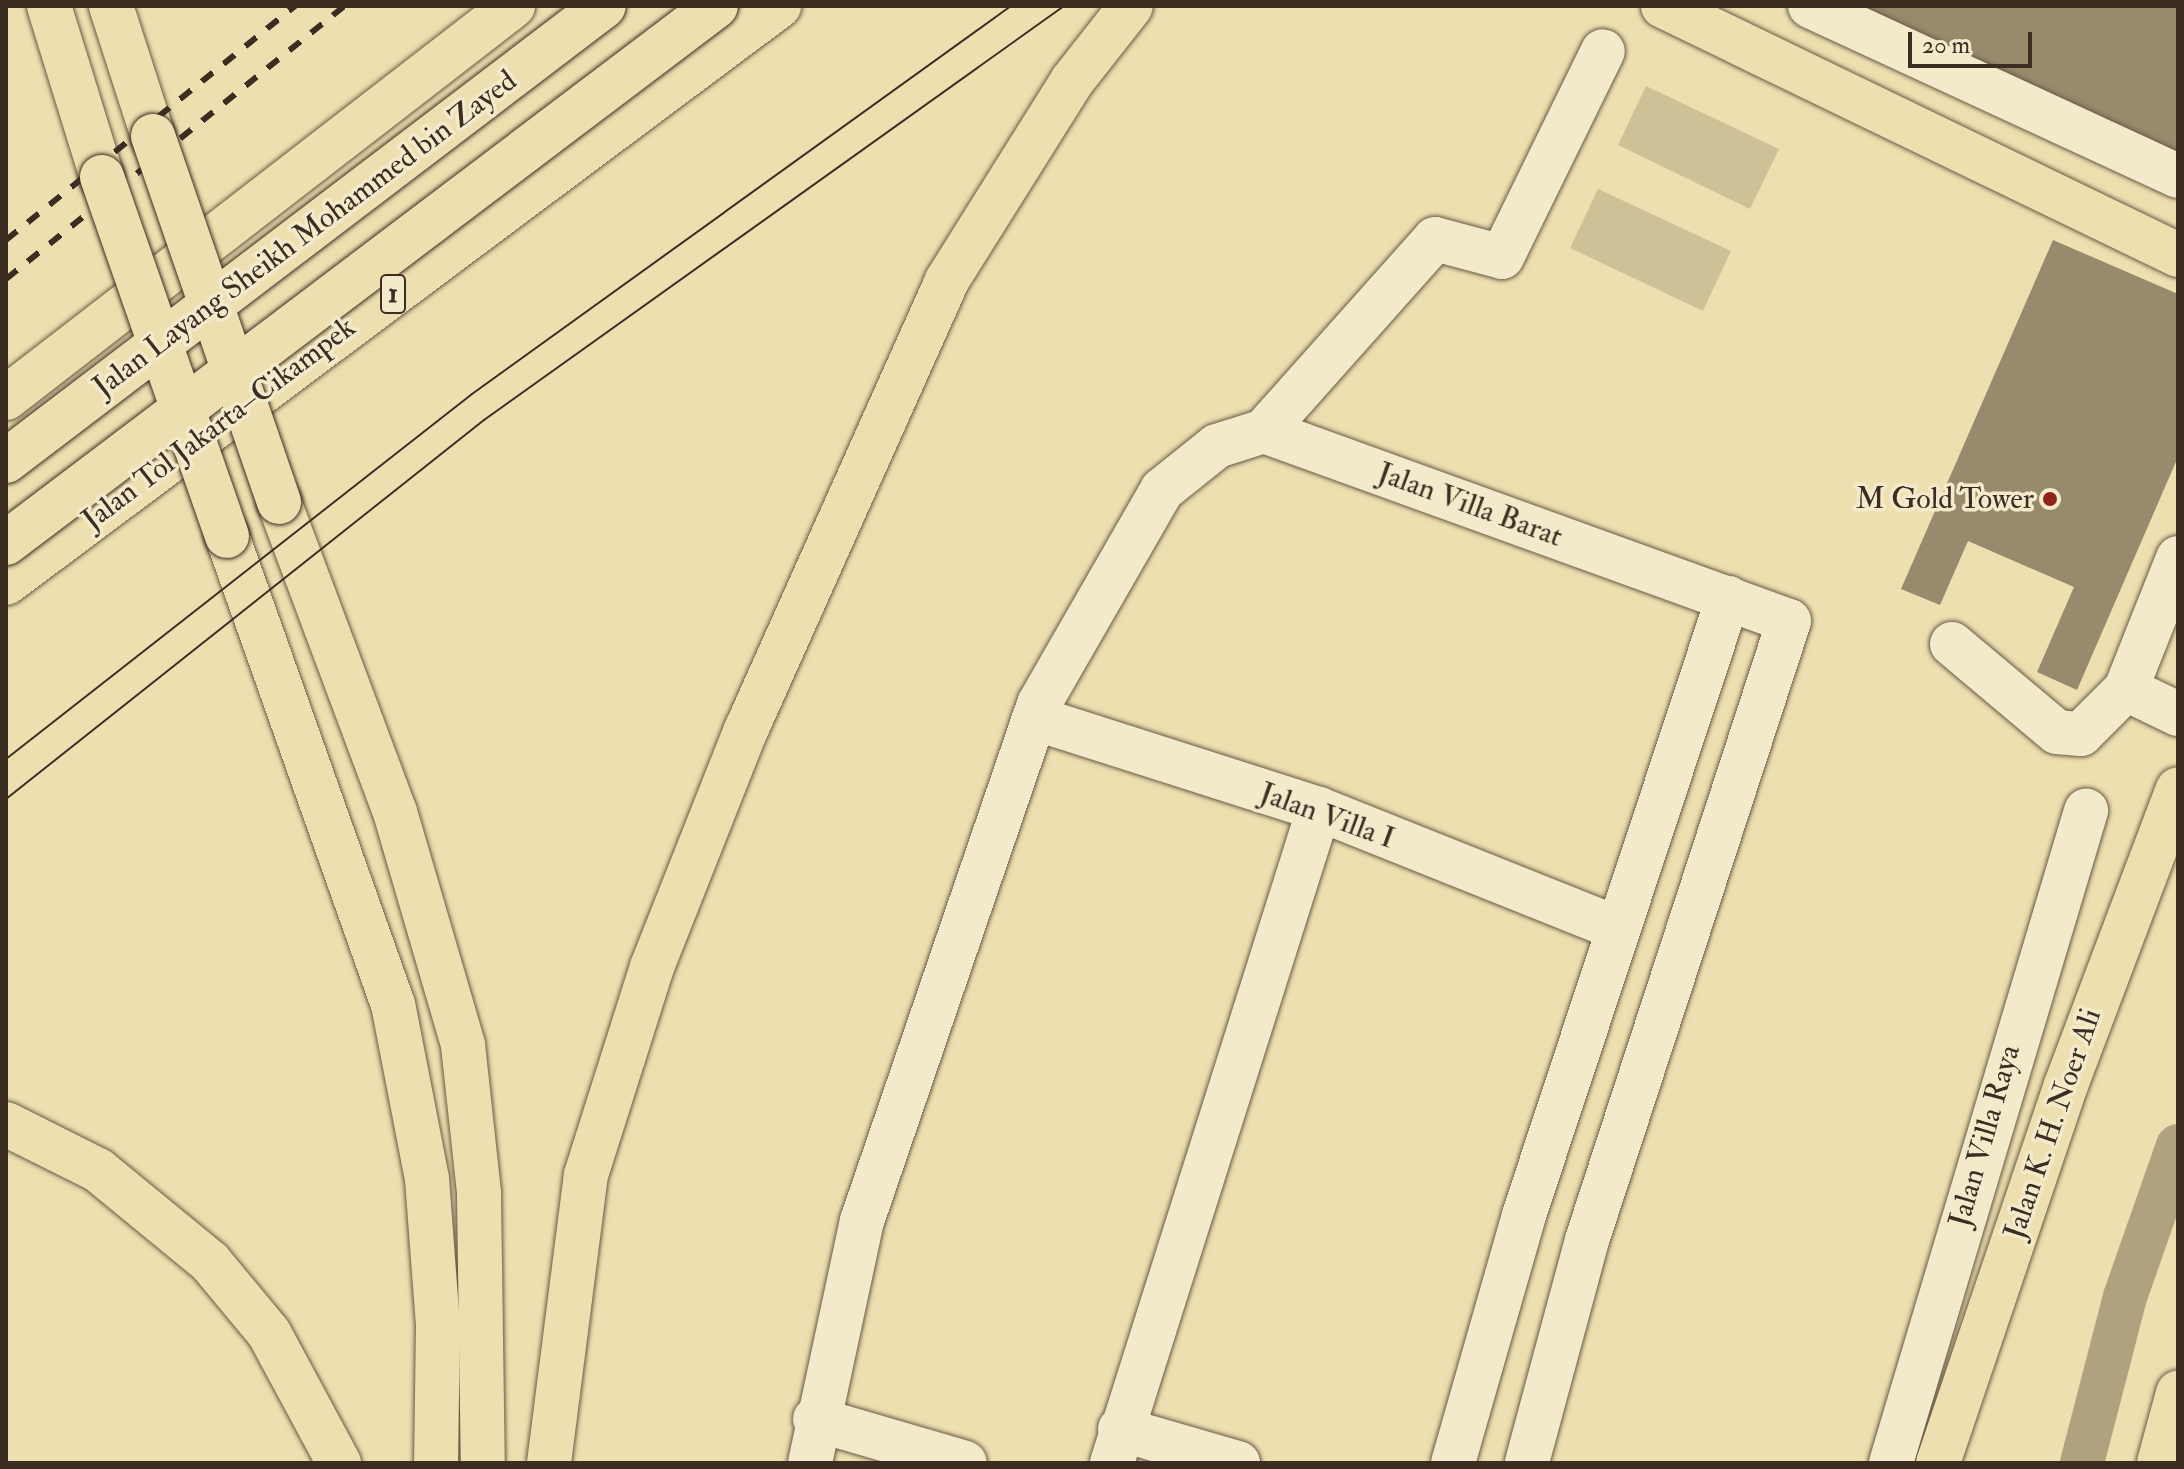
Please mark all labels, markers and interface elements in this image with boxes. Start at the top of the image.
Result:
scale bar [1912,16,2036,66]
text: 20 m [1922,30,1970,61]
street label: Jalan Layang Sheikh Mohammed bin Zayed [86,63,524,405]
road number: 1 [379,270,407,318]
street label: Jalan Tol Jakarta–Cikampek [75,310,363,538]
street label: Jalan Villa Barat [1373,455,1567,555]
place label: M Gold Tower [1856,481,2034,517]
marker: M Gold Tower [2041,490,2059,508]
street label: Jalan Villa I [1255,775,1399,857]
street label: Jalan K. H. Noer Ali [1997,1004,2109,1244]
street label: Jalan Villa Raya [1942,1041,2028,1231]

